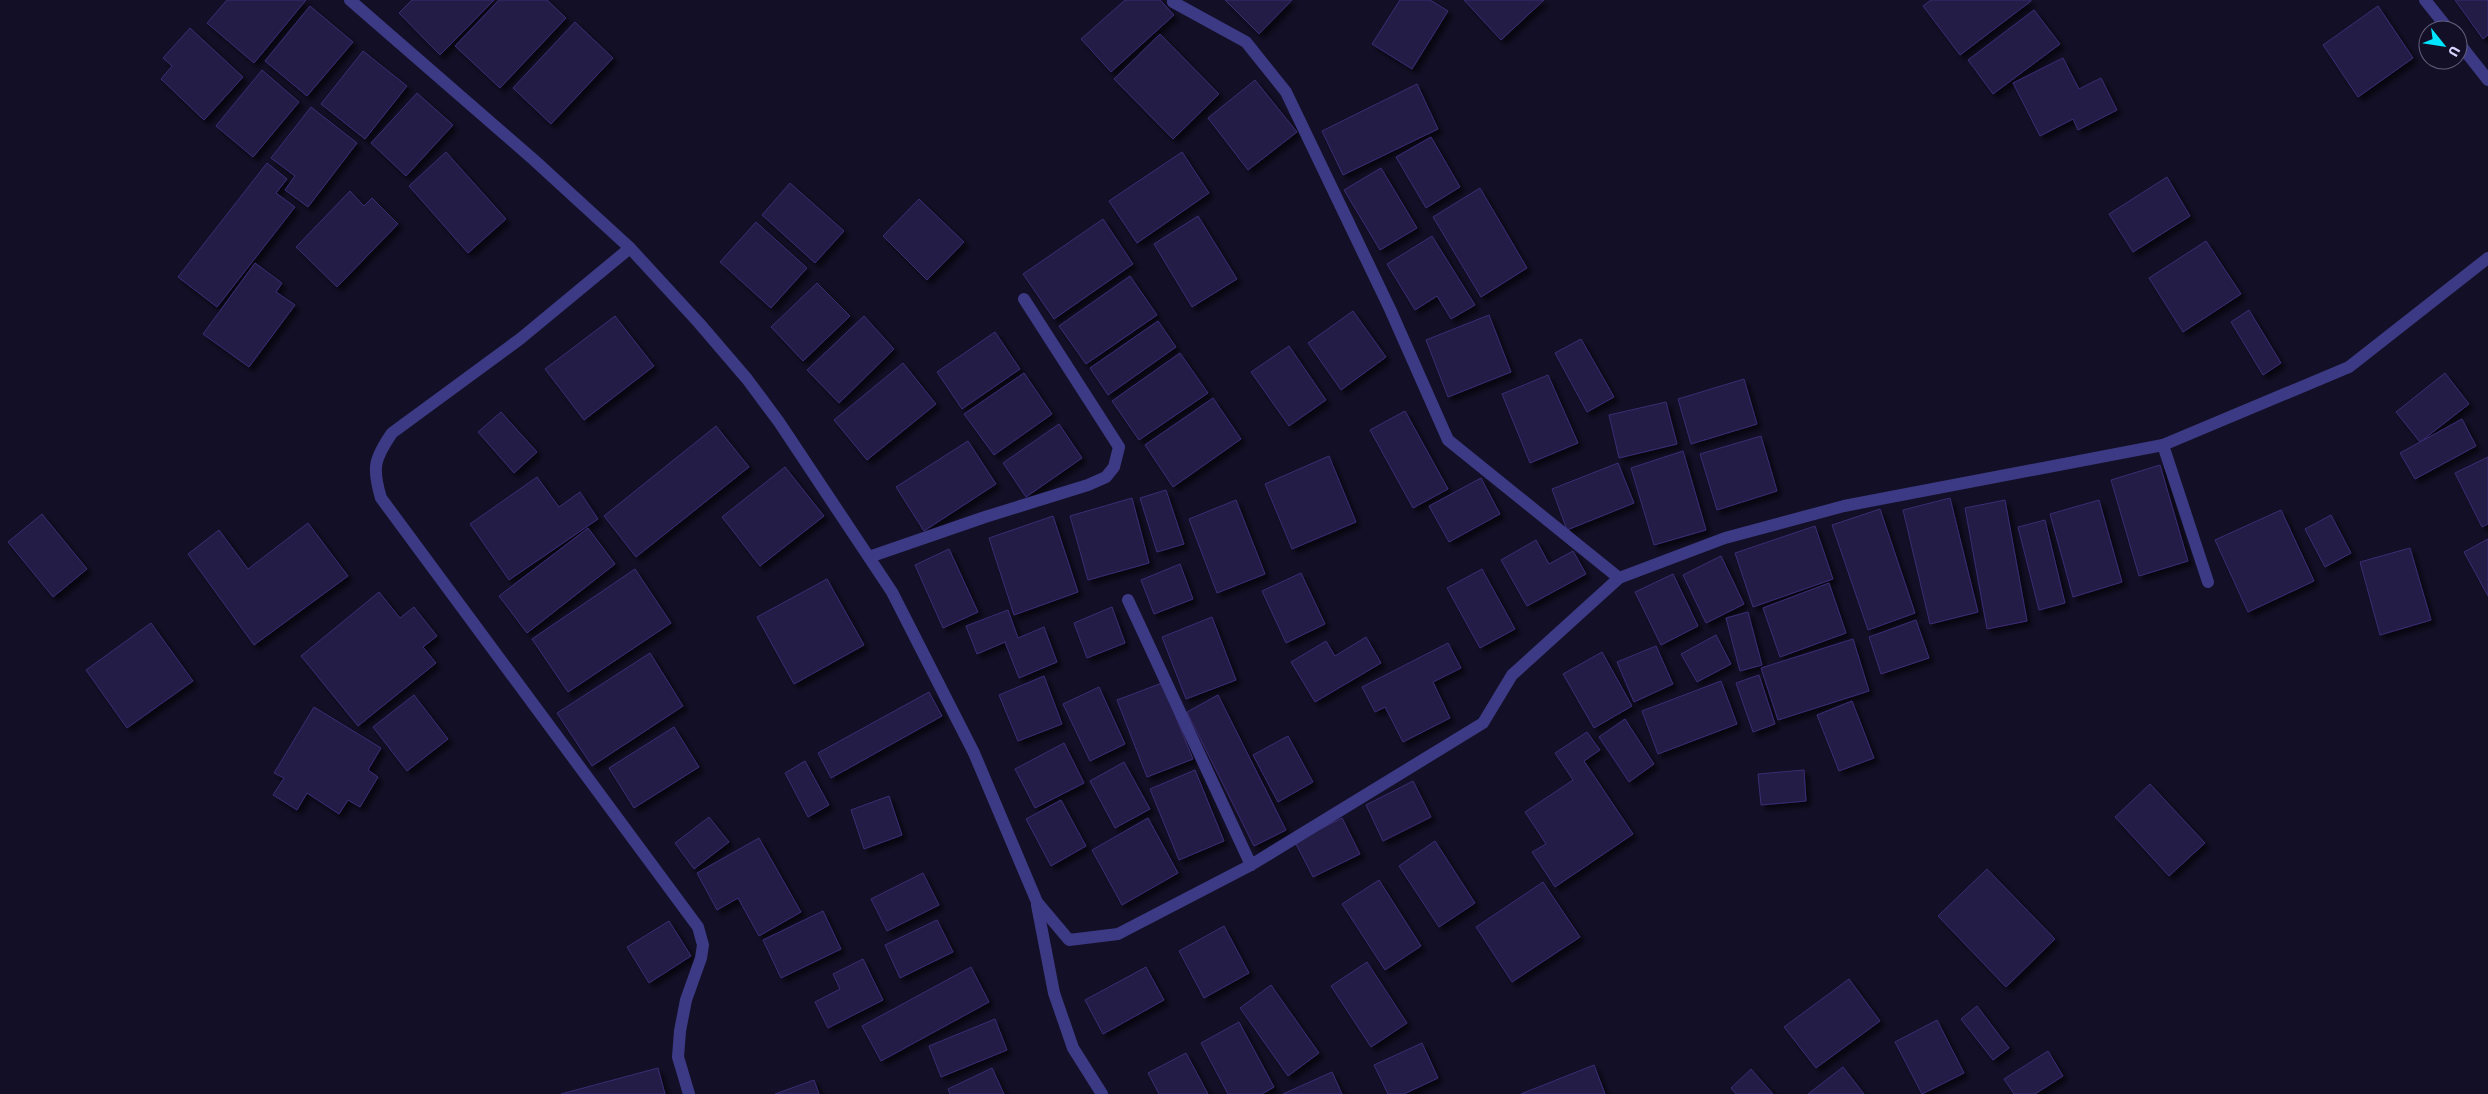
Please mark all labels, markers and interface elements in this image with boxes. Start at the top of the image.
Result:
north arrow [2418,20,2468,70]
text: U [2444,43,2463,59]

